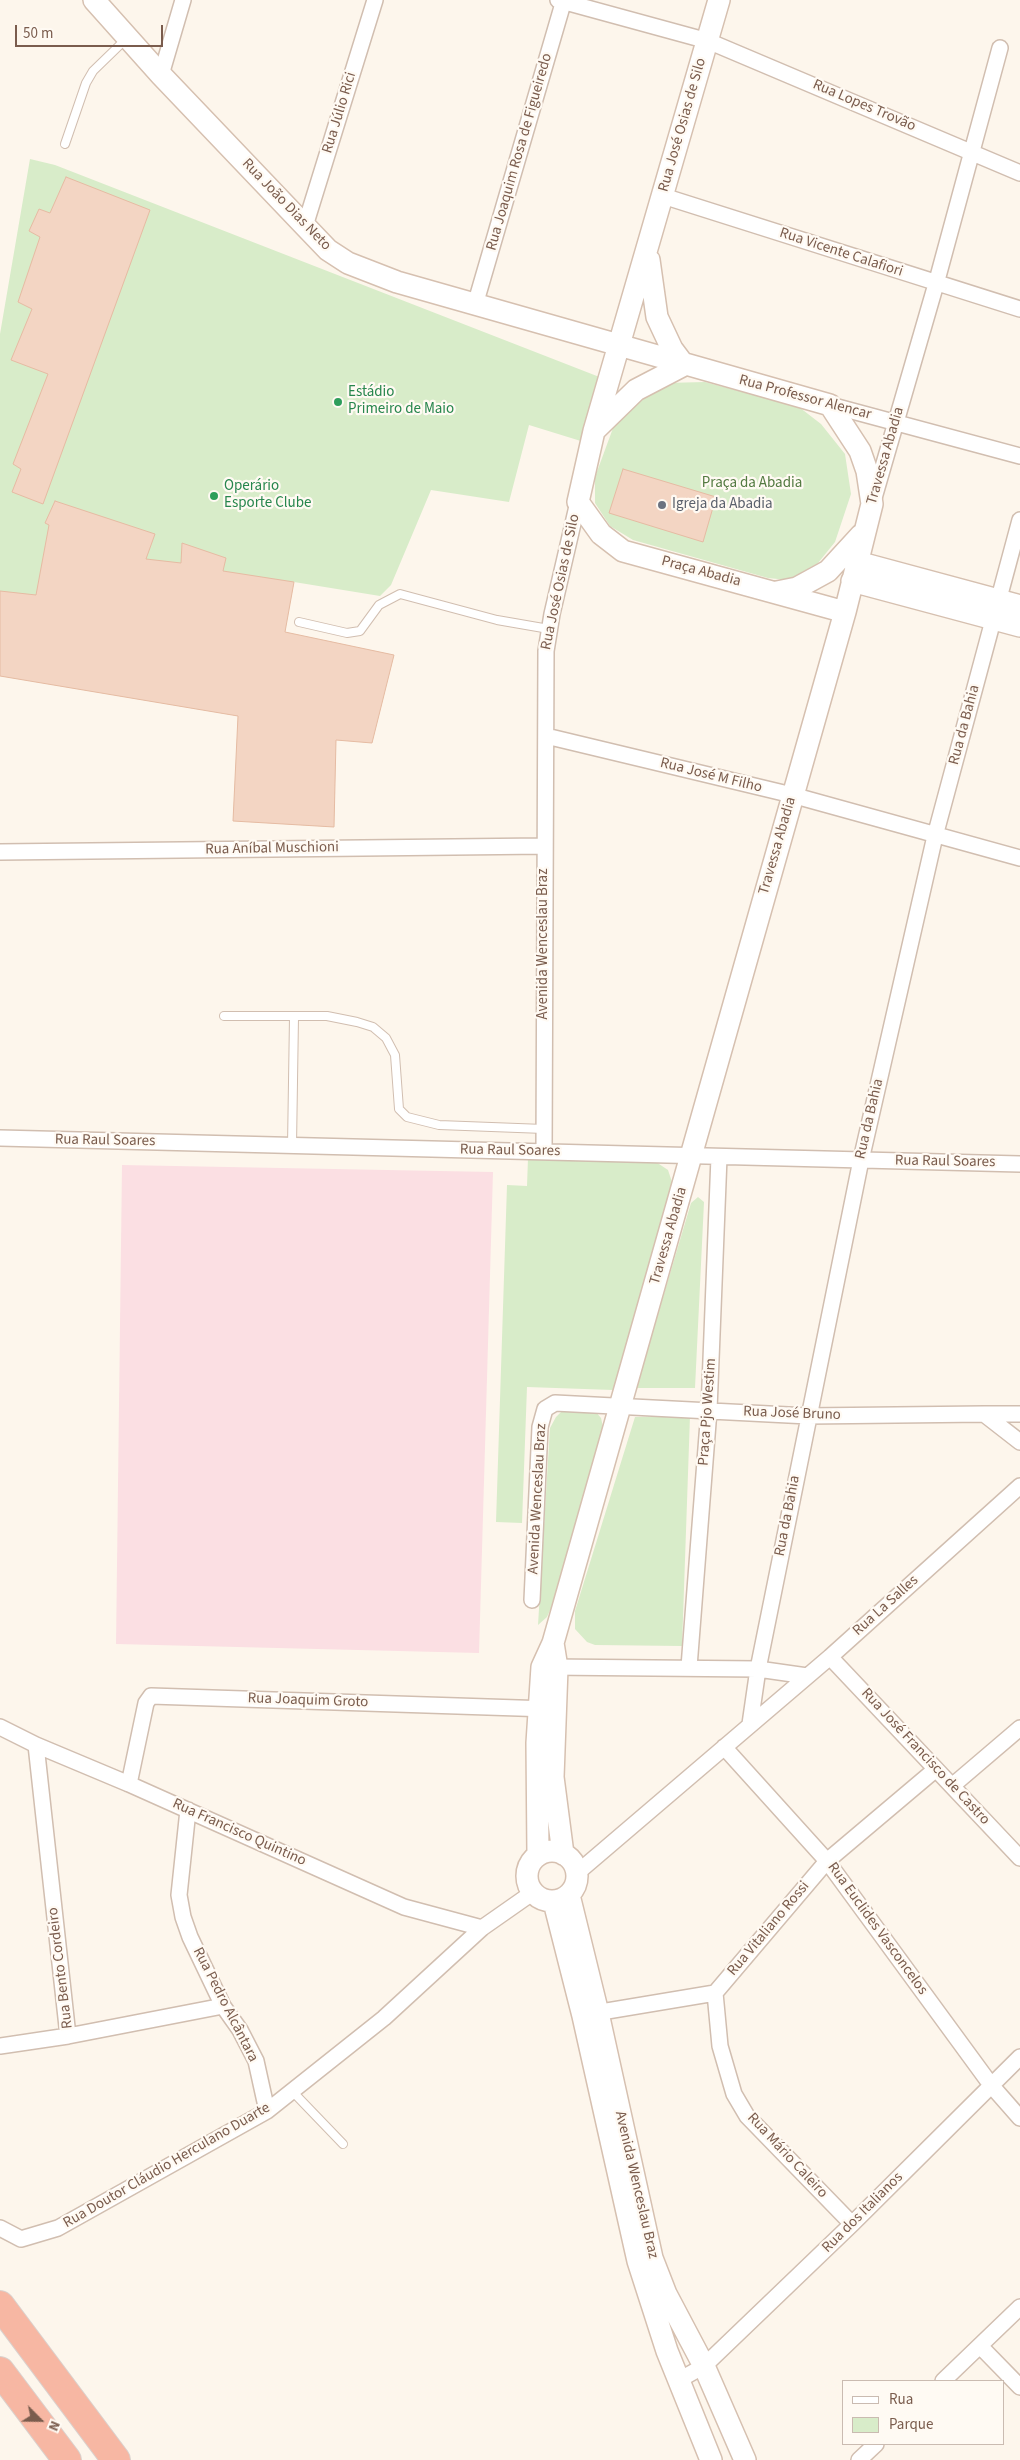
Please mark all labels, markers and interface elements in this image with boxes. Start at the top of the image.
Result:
scale bar [18,15,165,47]
text: 50 m [23,23,53,44]
street label: Rua Joaquim Rosa de Figueiredo [483,51,557,253]
street label: Rua José Osias de Silo [655,56,711,194]
street label: Rua Júlio Rici [319,70,361,156]
street label: Rua Lopes Trovão [810,76,918,136]
street label: Rua João Dias Neto [238,155,334,255]
street label: Rua Vicente Calafiori [777,225,905,281]
street label: Rua Professor Alencar [737,372,873,424]
place label: Estádio Primeiro de Maio [348,384,454,419]
marker: Estádio Primeiro de Maio [332,396,344,408]
street label: Travessa Abadia [863,405,909,507]
park label: Praça da Abadia [702,475,802,493]
place label: Operário Esporte Clube [224,478,311,513]
marker: Operário Esporte Clube [208,490,220,502]
place label: Igreja da Abadia [672,496,773,514]
marker: Igreja da Abadia [656,499,668,511]
street label: Rua José Osias de Silo [538,512,584,652]
street label: Praça Abadia [659,553,743,591]
street label: Rua da Bahia [946,683,984,767]
street label: Rua José M Filho [658,755,764,797]
street label: Travessa Abadia [755,795,801,897]
street label: Rua Aníbal Muschioni [205,839,339,859]
street label: Avenida Wenceslau Braz [535,868,553,1020]
street label: Rua da Bahia [852,1077,888,1161]
street label: Rua Raul Soares [55,1131,155,1151]
street label: Rua Raul Soares [460,1141,560,1161]
street label: Rua Raul Soares [895,1152,995,1172]
street label: Travessa Abadia [646,1185,692,1287]
street label: Praça Pjo Westim [695,1358,721,1466]
street label: Rua José Bruno [743,1403,841,1425]
street label: Avenida Wenceslau Braz [525,1423,551,1575]
street label: Rua da Bahia [771,1474,805,1558]
street label: Rua La Salles [849,1572,923,1640]
street label: Rua José Francisco de Castro [857,1685,993,1829]
street label: Rua Joaquim Groto [247,1690,369,1712]
street label: Rua Francisco Quintino [169,1795,309,1871]
street label: Rua Euclides Vasconcelos [823,1859,931,1999]
street label: Rua Vitaliano Rossi [724,1878,814,1980]
street label: Rua Bento Cordeiro [45,1906,77,2030]
street label: Rua Pedro Alcântara [188,1945,262,2065]
street label: Rua Doutor Cláudio Herculano Duarte [60,2099,274,2233]
street label: Avenida Wenceslau Braz [610,2109,662,2261]
street label: Rua Mário Caleiro [743,2110,831,2202]
street label: Rua dos Italianos [819,2169,907,2257]
legend [842,2380,1005,2445]
text: Rua [889,2389,913,2410]
north arrow [15,2395,65,2445]
text: Parque [889,2414,933,2435]
text: N [43,2418,65,2434]

